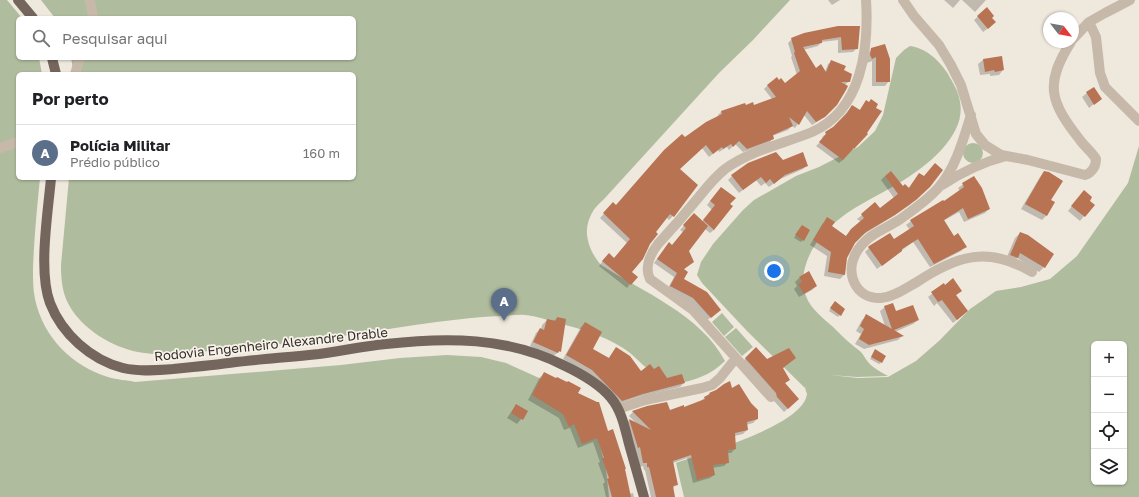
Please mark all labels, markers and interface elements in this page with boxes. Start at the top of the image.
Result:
north arrow [1043,12,1079,48]
search box [16,16,356,60]
icon: search [30,27,52,49]
text: Pesquisar aqui [62,29,167,47]
text: Por perto [32,88,109,109]
text: Polícia Militar [70,136,170,154]
text: A [40,145,50,161]
text: 160 m [303,145,340,161]
text: Prédio público [70,154,160,170]
your location [764,261,784,281]
pin: A [491,288,517,321]
street label: Rodovia Engenheiro Alexandre Drable [153,324,389,364]
map controls [1091,341,1127,485]
button: + [1091,341,1127,377]
button: − [1091,377,1127,413]
button: locate [1091,413,1127,449]
button: layers [1091,449,1127,485]

